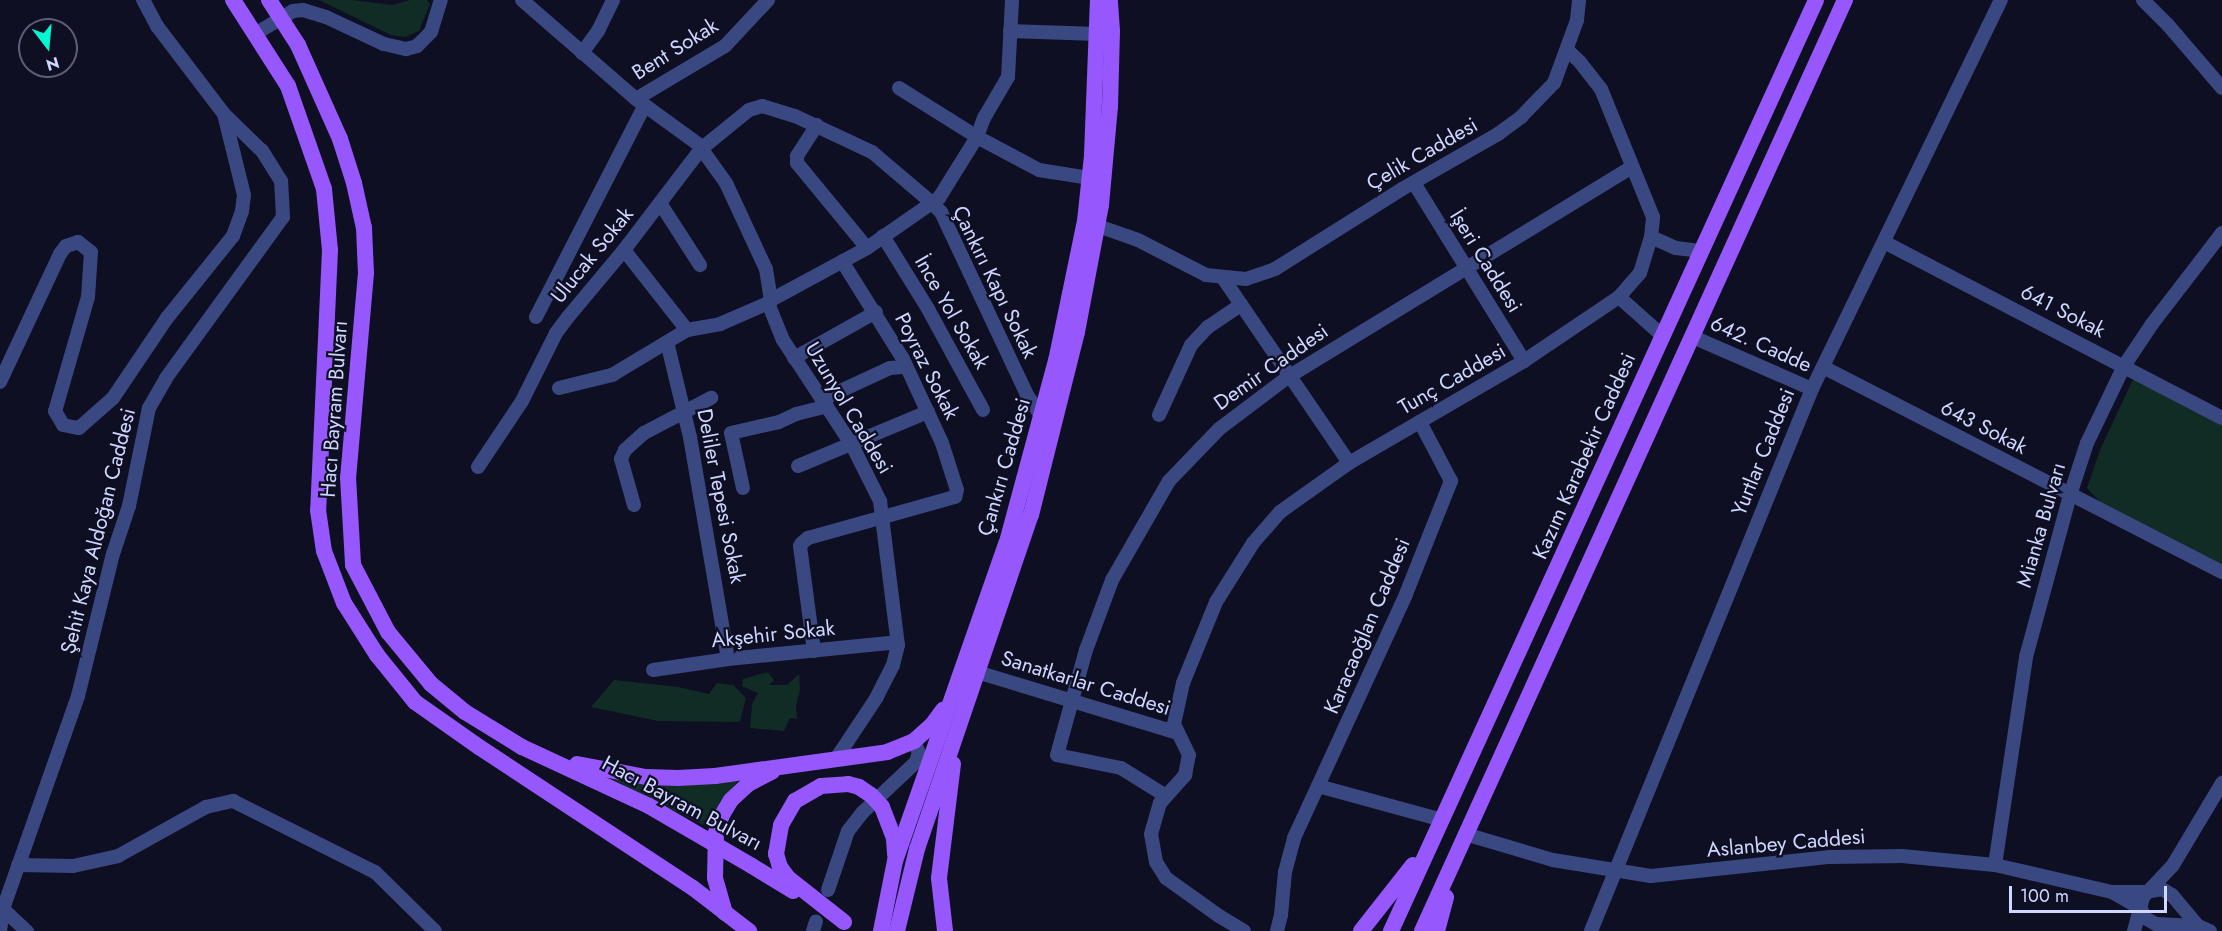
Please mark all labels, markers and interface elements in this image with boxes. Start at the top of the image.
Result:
street label: Bent Sokak [627,13,723,85]
north arrow [18,18,78,78]
text: N [43,51,62,77]
street label: Çelik Caddesi [1362,112,1482,196]
street label: Ulucak Sokak [546,202,638,308]
street label: Çankırı Kapı Sokak [947,202,1043,362]
street label: İşeri Caddesi [1444,205,1528,317]
street label: İnce Yol Sokak [909,251,995,373]
street label: 641 Sokak [2016,279,2110,343]
street label: Poyraz Sokak [889,309,965,423]
street label: 642. Cadde [1706,310,1816,378]
street label: Demir Caddesi [1209,318,1333,416]
street label: Hacı Bayram Bulvarı [315,320,353,498]
street label: Uzunyol Caddesi [800,338,898,478]
street label: Tunç Caddesi [1394,338,1510,420]
street label: Kazım Karabekir Caddesi [1527,349,1641,563]
street label: Yurtlar Caddesi [1726,385,1800,519]
street label: Çankırı Caddesi [972,395,1036,539]
street label: 643 Sokak [1937,395,2031,459]
street label: Şehit Kaya Aldoğan Caddesi [55,406,141,656]
street label: Deliler Tepesi Sokak [692,406,750,586]
street label: Mianka Bulvarı [2011,460,2071,590]
street label: Karacaoğlan Caddesi [1319,534,1415,718]
street label: Akşehir Sokak [710,615,836,653]
street label: Sanatkarlar Caddesi [998,645,1174,721]
street label: Hacı Bayram Bulvarı [598,750,766,856]
street label: Aslanbey Caddesi [1705,823,1867,863]
scale bar [2012,874,2170,912]
text: 100 m [2020,883,2069,909]

